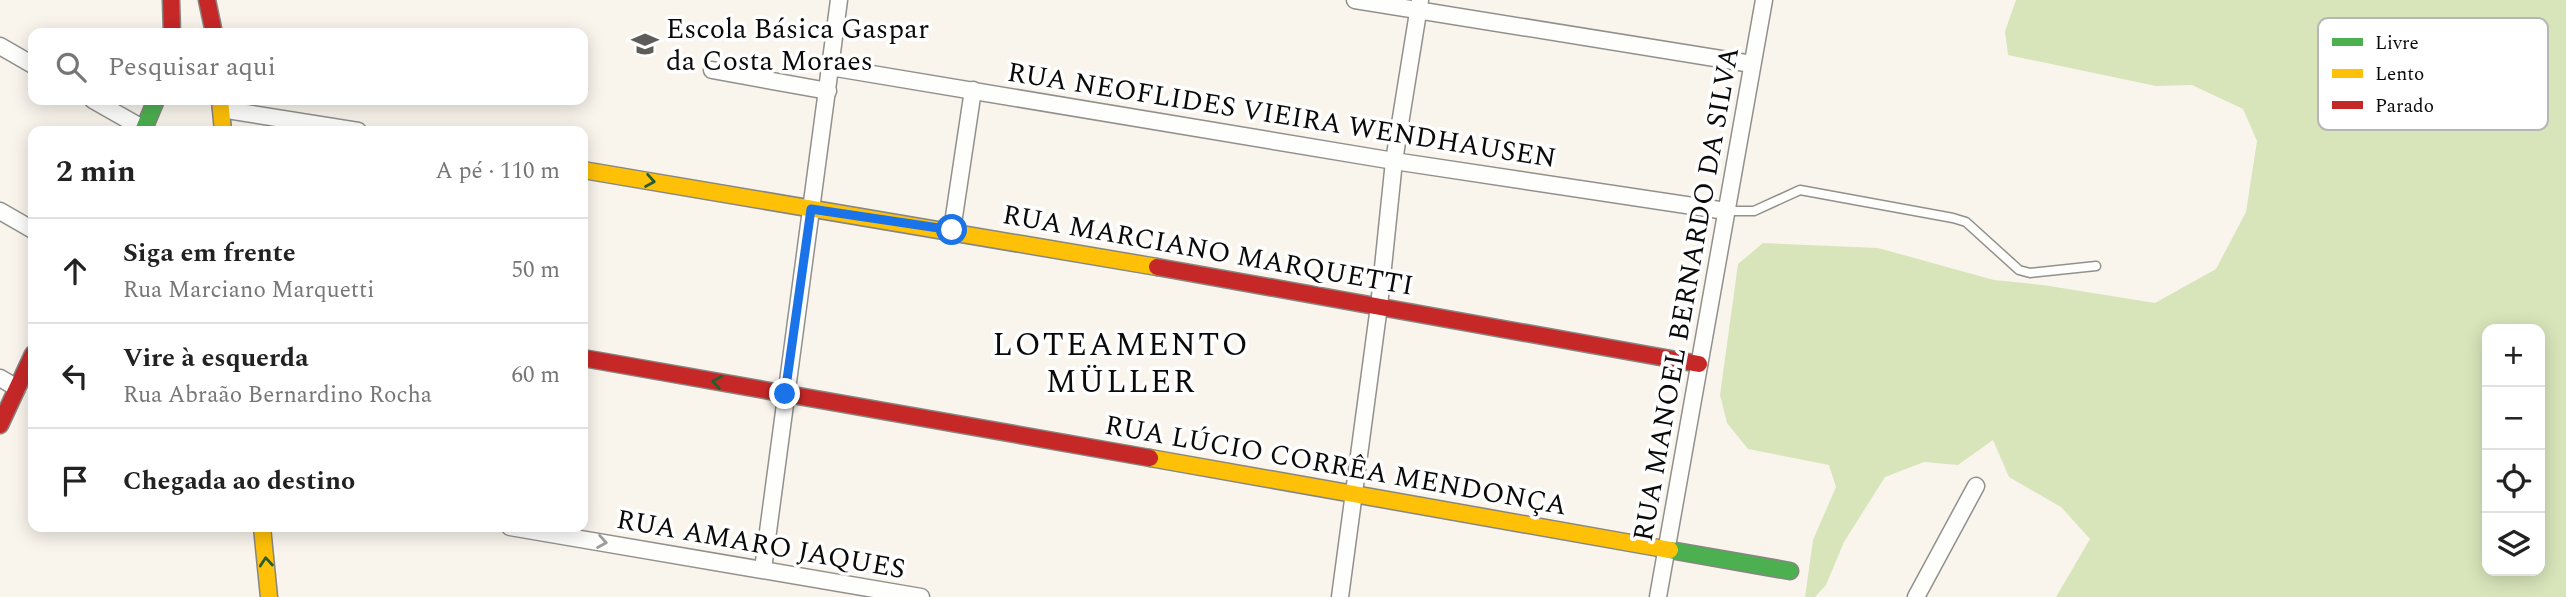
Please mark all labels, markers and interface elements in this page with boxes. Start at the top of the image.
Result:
place label: Escola Básica Gaspar da Costa Moraes [666,8,929,83]
legend [2318,18,2548,130]
search box [28,28,588,105]
school or university icon: Escola Básica Gaspar da Costa Moraes [630,29,660,59]
text: Livre [2375,29,2419,58]
street label: RUA MANOEL BERNARDO DA SILVA [1622,44,1751,545]
text: Pesquisar aqui [108,47,276,87]
icon: search [52,48,90,86]
street label: RUA NEOFLIDES VIEIRA WENDHAUSEN [1004,51,1559,180]
text: Lento [2375,60,2424,89]
text: Parado [2375,92,2434,121]
text: 2 min [56,149,136,195]
text: A pé · 110 m [435,154,560,189]
one-way arrow [644,173,656,188]
street label: RUA MARCIANO MARQUETTI [999,193,1417,308]
route start [936,214,967,245]
text: Siga em frente [123,233,296,273]
icon: ahead [56,252,94,290]
text: 50 m [511,253,560,288]
text: Rua Marciano Marquetti [123,273,374,308]
district label: LOTEAMENTO MÜLLER [993,321,1250,407]
map controls [2482,324,2545,576]
button: + [2482,324,2545,387]
text: Vire à esquerda [123,338,309,378]
icon: left [56,357,94,395]
text: 60 m [511,358,560,393]
one-way arrow [712,375,723,390]
text: Rua Abraão Bernardino Rocha [123,378,432,413]
route end [769,378,800,409]
button: − [2482,387,2545,450]
street label: RUA LÚCIO CORRÊA MENDONÇA [1101,404,1570,527]
button: locate [2482,450,2545,513]
text: Chegada ao destino [123,461,355,501]
icon: arrive [56,462,94,500]
street label: RUA AMARO JAQUES [613,498,909,591]
button: layers [2482,513,2545,576]
one-way arrow [596,534,608,549]
one-way arrow [259,556,274,567]

